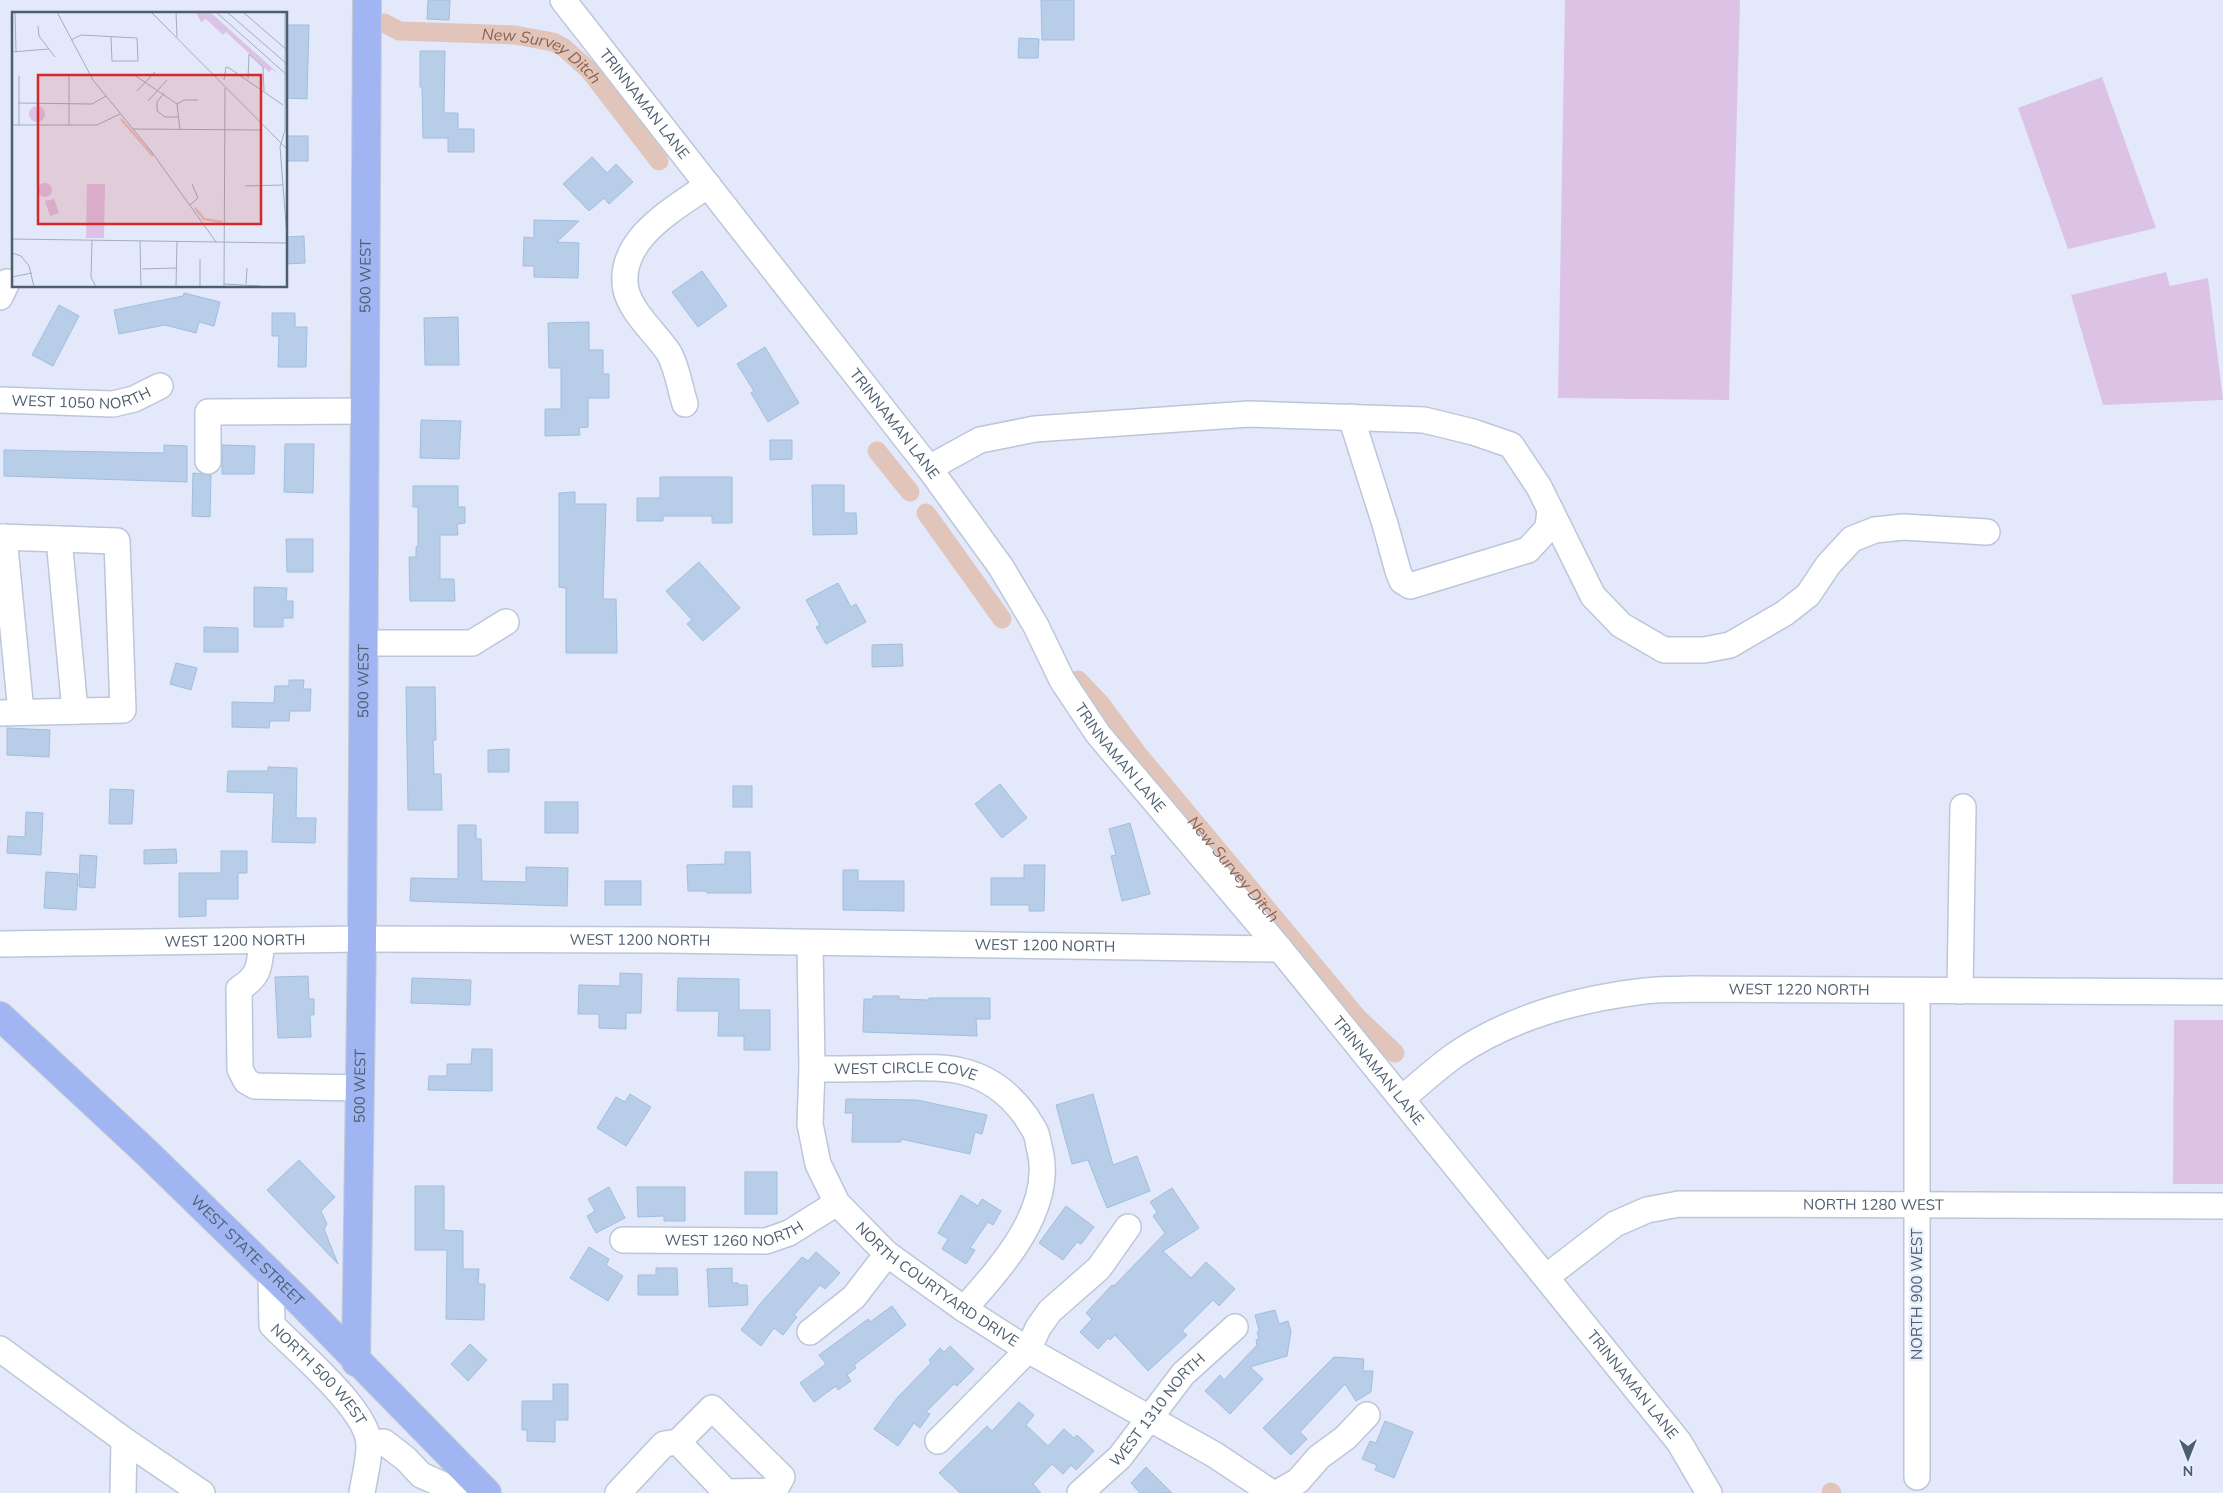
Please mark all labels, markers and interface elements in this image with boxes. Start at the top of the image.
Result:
inset map [12,12,288,288]
water label: New Survey Ditch [481,24,606,88]
street label: TRINNAMAN LANE [596,45,694,163]
street label: 500 WEST [355,239,375,313]
street label: TRINNAMAN LANE [846,365,944,483]
street label: WEST 1050 NORTH [11,382,154,413]
street label: 500 WEST [353,644,373,718]
street label: TRINNAMAN LANE [1071,699,1170,816]
water label: New Survey Ditch [1184,812,1284,926]
street label: WEST 1200 NORTH [164,930,306,951]
street label: WEST 1200 NORTH [569,930,711,950]
street label: WEST 1200 NORTH [974,935,1116,956]
street label: WEST 1220 NORTH [1729,979,1870,999]
street label: TRINNAMAN LANE [1329,1012,1429,1129]
street label: 500 WEST [349,1049,369,1123]
street label: WEST CIRCLE COVE [834,1058,980,1084]
street label: WEST STATE STREET [187,1191,309,1310]
street label: NORTH 1280 WEST [1803,1194,1944,1214]
street label: WEST 1260 NORTH [664,1217,807,1250]
street label: NORTH COURTYARD DRIVE [852,1218,1023,1351]
street label: NORTH 900 WEST [1907,1228,1926,1360]
street label: NORTH 500 WEST [267,1319,371,1428]
street label: TRINNAMAN LANE [1583,1326,1683,1443]
street label: WEST 1310 NORTH [1106,1349,1209,1471]
north arrow [2163,1433,2213,1483]
text: N [2183,1462,2193,1480]

